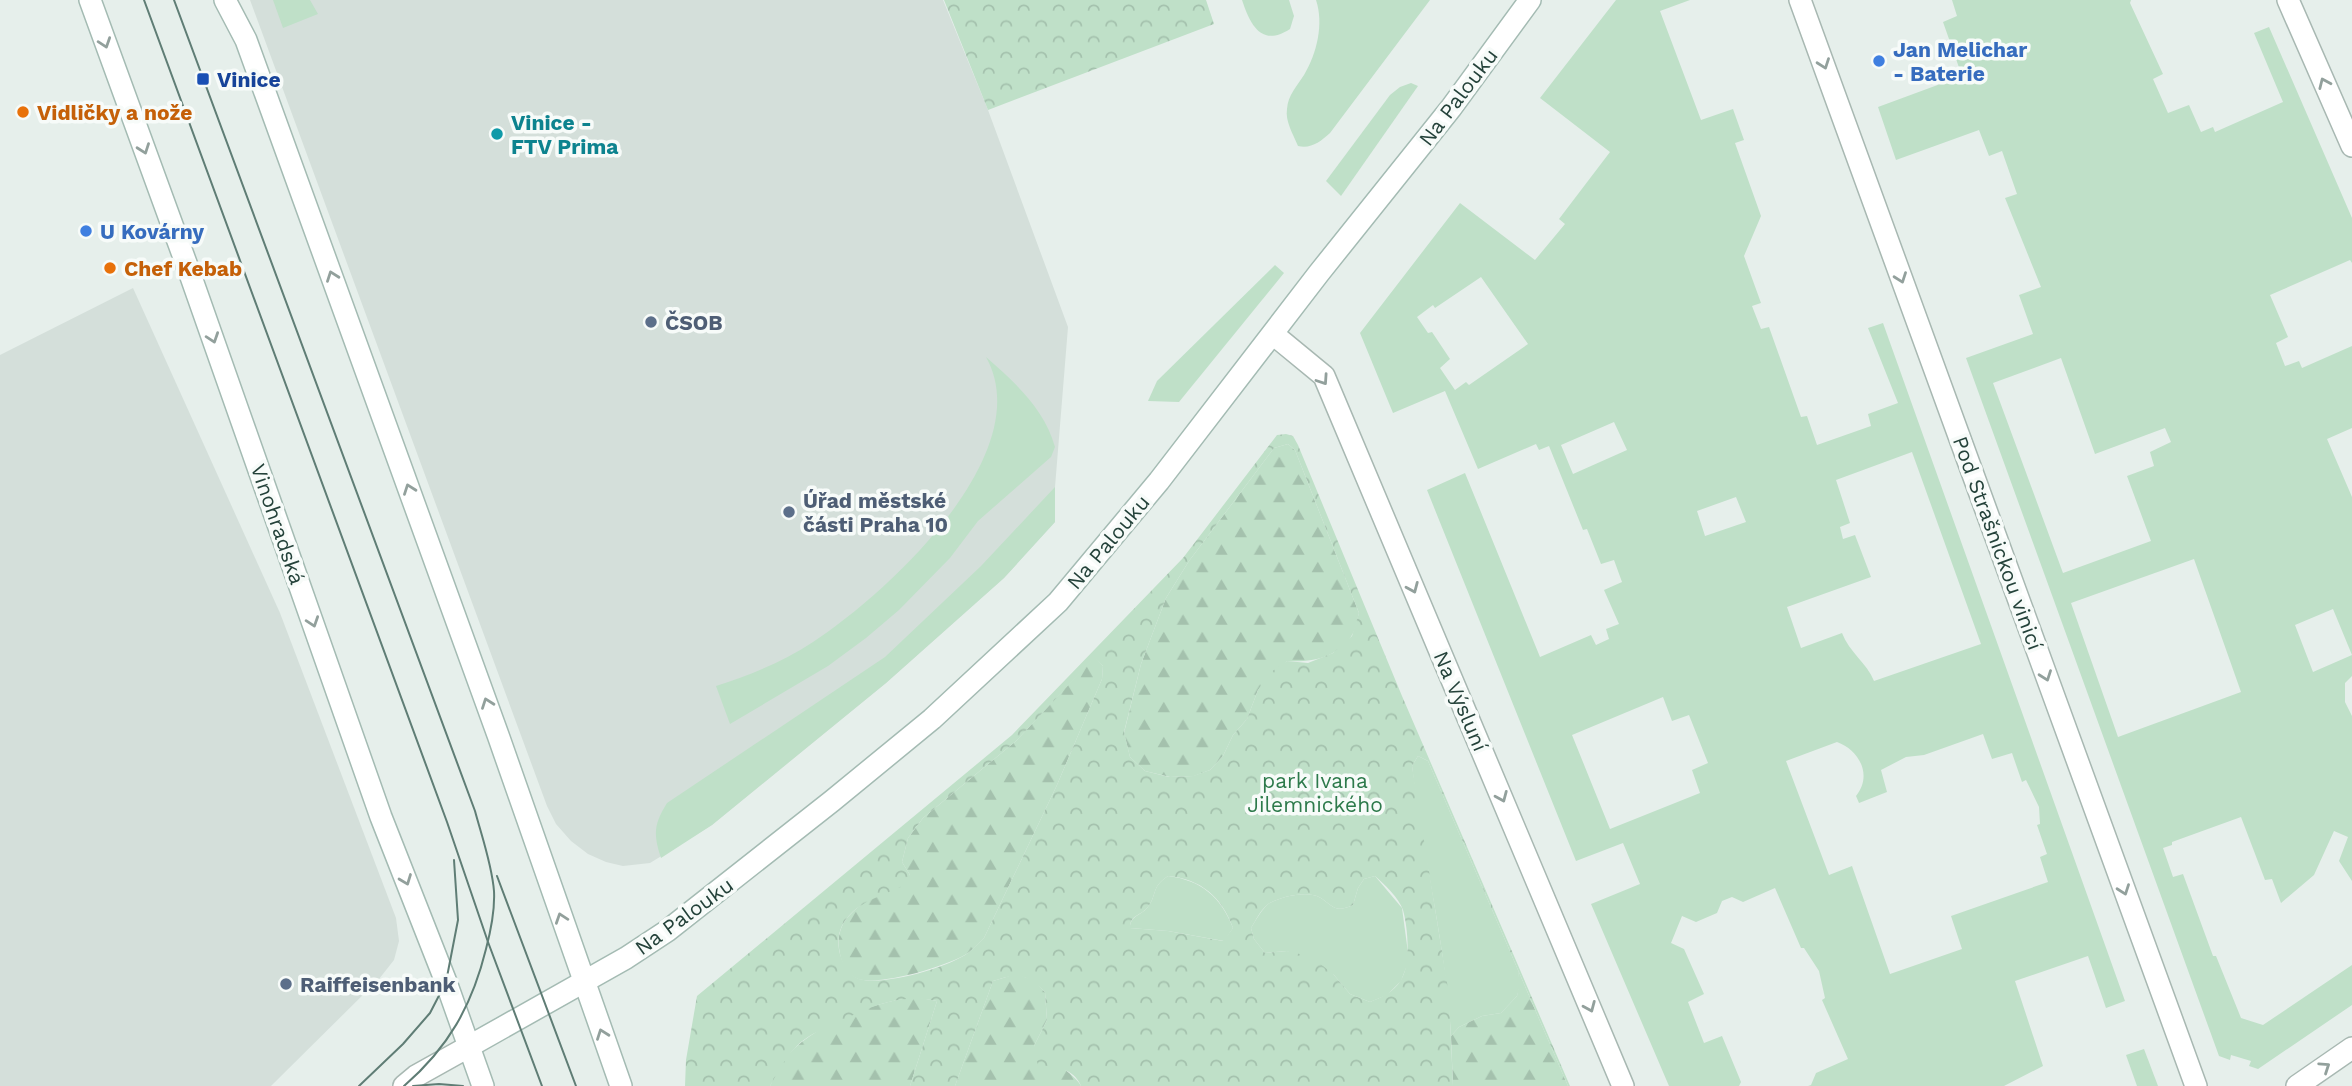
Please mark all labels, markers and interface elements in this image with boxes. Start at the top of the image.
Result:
one-way arrow [97,36,111,48]
place label: Jan Melichar - Baterie [1893,37,2027,86]
street label: Na Palouku [1413,43,1503,151]
marker: Jan Melichar - Baterie [1871,53,1887,69]
one-way arrow [1815,58,1829,70]
place label: Vinice [217,67,281,92]
marker: Vinice [195,71,211,87]
one-way arrow [2318,78,2332,90]
place label: Vidličky a nože [37,100,192,125]
marker: Vidličky a nože [15,104,31,120]
place label: Vinice - FTV Prima [511,110,619,159]
marker: Vinice - FTV Prima [489,126,505,142]
one-way arrow [135,143,149,155]
place label: U Kovárny [100,219,204,244]
marker: U Kovárny [78,223,94,239]
place label: Chef Kebab [124,256,242,281]
marker: Chef Kebab [102,260,118,276]
one-way arrow [326,270,340,282]
one-way arrow [1893,271,1907,283]
place label: ČSOB [665,310,723,335]
marker: ČSOB [643,314,659,330]
one-way arrow [205,331,219,344]
one-way arrow [1315,372,1327,384]
street label: Pod Strašnickou vinicí [1948,433,2048,654]
street label: Vinohradská [246,460,310,588]
one-way arrow [403,484,417,496]
place label: Úřad městské části Praha 10 [803,488,948,537]
street label: Na Palouku [1061,490,1155,594]
marker: Úřad městské části Praha 10 [781,504,797,520]
one-way arrow [1405,581,1419,593]
one-way arrow [305,615,319,627]
street label: Na Výsluní [1429,647,1493,755]
one-way arrow [2038,669,2052,681]
one-way arrow [481,698,495,710]
park label: park Ivana Jilemnického [1247,768,1383,817]
one-way arrow [1493,791,1507,803]
street label: Na Palouku [630,872,738,960]
one-way arrow [398,874,412,886]
one-way arrow [2116,883,2130,895]
one-way arrow [555,913,569,925]
place label: Raiffeisenbank [300,972,457,997]
marker: Raiffeisenbank [278,976,294,992]
one-way arrow [1582,1000,1596,1012]
one-way arrow [596,1029,610,1041]
one-way arrow [2317,1063,2330,1075]

